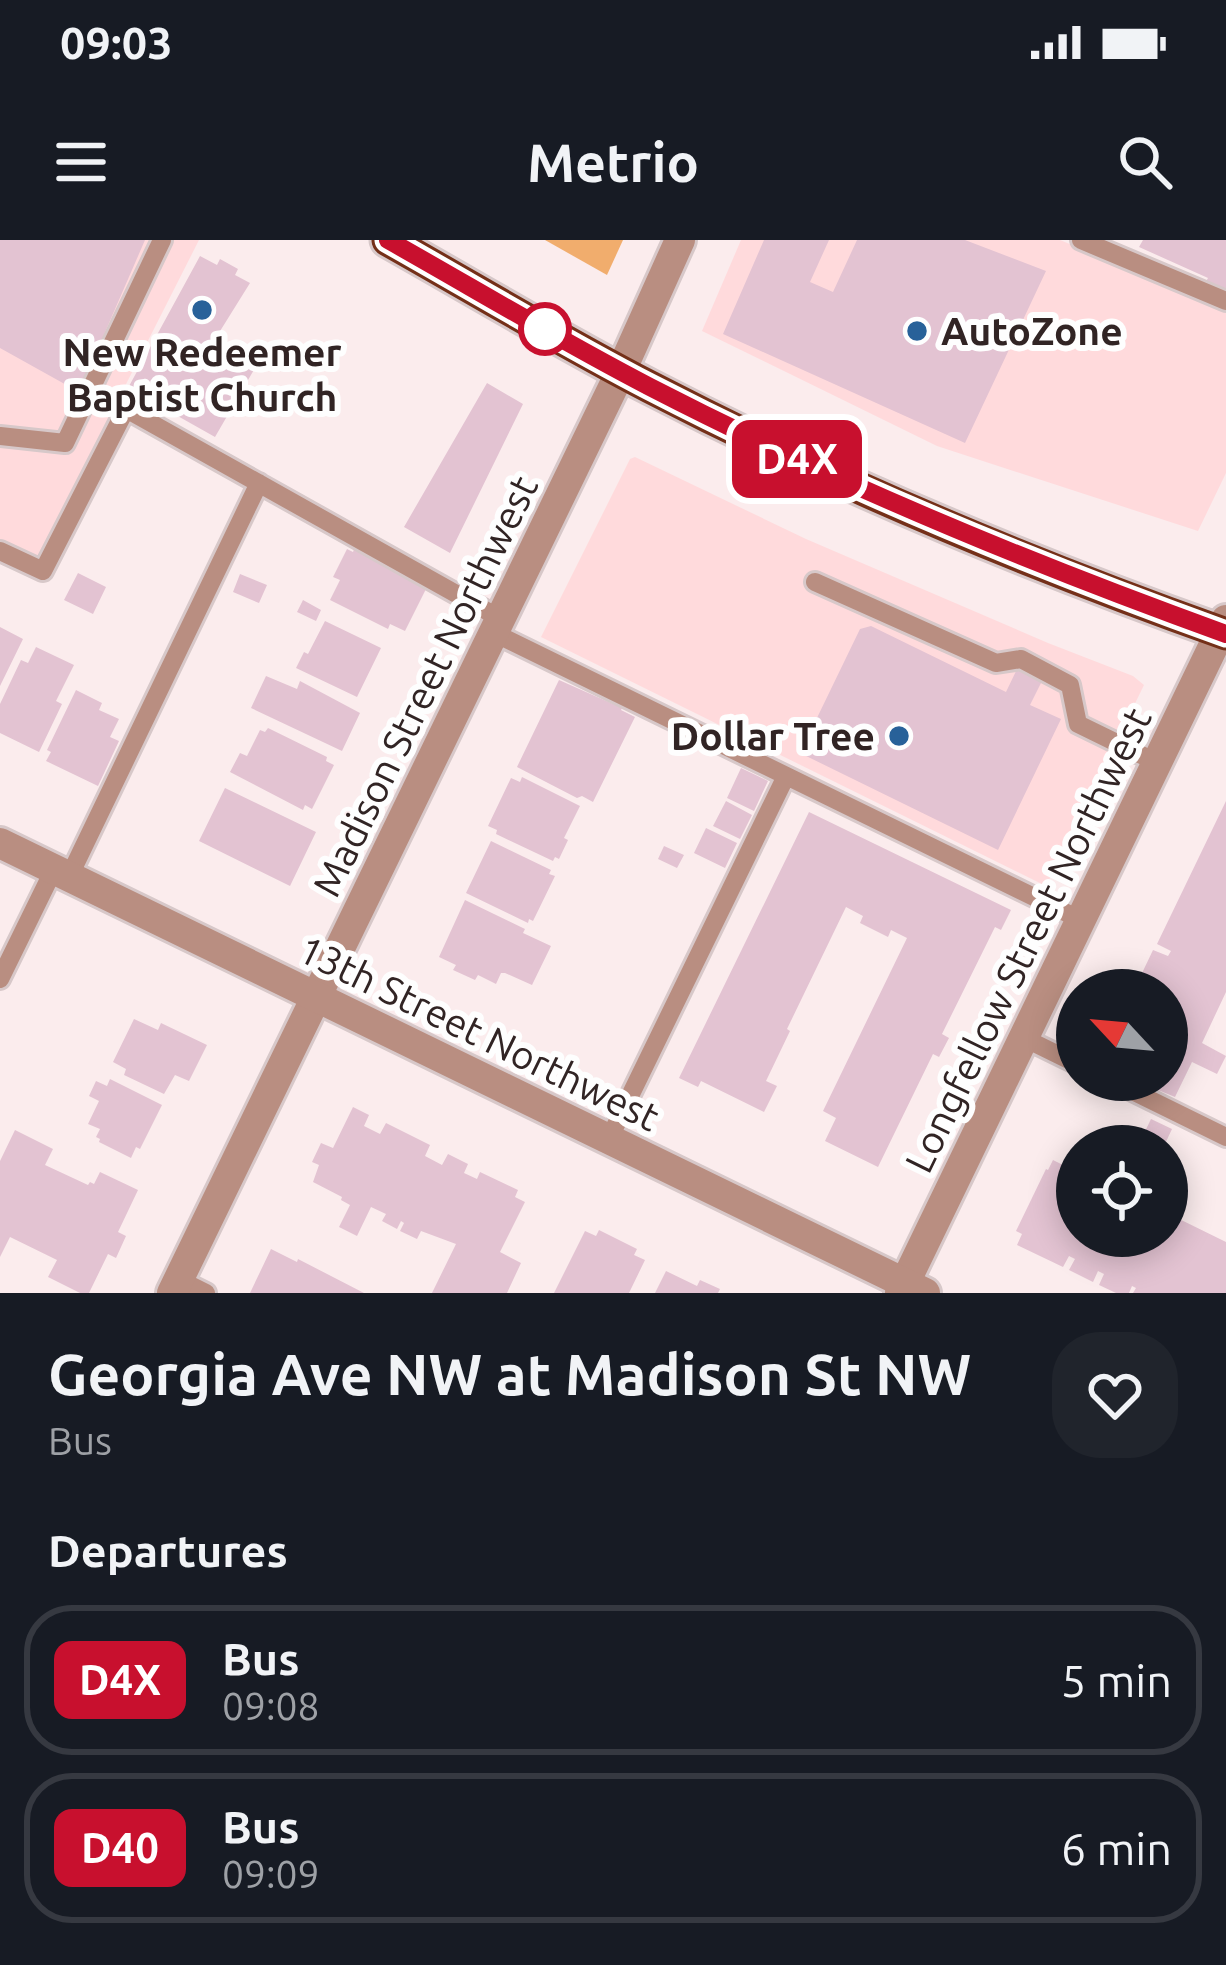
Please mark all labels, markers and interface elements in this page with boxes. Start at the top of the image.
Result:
text: 09:03 [60,17,173,68]
icon: menu [48,129,114,195]
icon: search [1112,129,1178,195]
text: Metrio [527,132,699,192]
marker: New Redeemer Baptist Church [189,297,215,323]
unlabelled marker [520,304,570,354]
place label: AutoZone [941,309,1123,352]
marker: AutoZone [904,318,930,344]
place label: New Redeemer Baptist Church [63,330,342,418]
line badge: D4X [728,420,866,498]
text: D4X [756,435,838,482]
street label: Madison Street Northwest [304,469,545,903]
street label: Longfellow Street Northwest [896,701,1159,1179]
place label: Dollar Tree [671,714,875,757]
marker: Dollar Tree [886,723,912,749]
street label: 13th Street Northwest [292,927,666,1139]
north arrow [1056,969,1188,1101]
map controls [1056,969,1188,1257]
button: locate [1056,1125,1188,1257]
button: heart [1052,1332,1178,1458]
text: Georgia Ave NW at Madison St NW [48,1342,971,1406]
text: Bus [48,1419,112,1462]
text: Departures [48,1525,288,1576]
text: Bus [222,1633,299,1684]
text: 5 min [1061,1655,1172,1706]
text: D4X [79,1656,161,1703]
text: 09:08 [222,1684,320,1727]
text: Bus [222,1801,299,1852]
text: 6 min [1061,1823,1172,1874]
text: D40 [81,1824,159,1871]
text: 09:09 [222,1852,320,1895]

